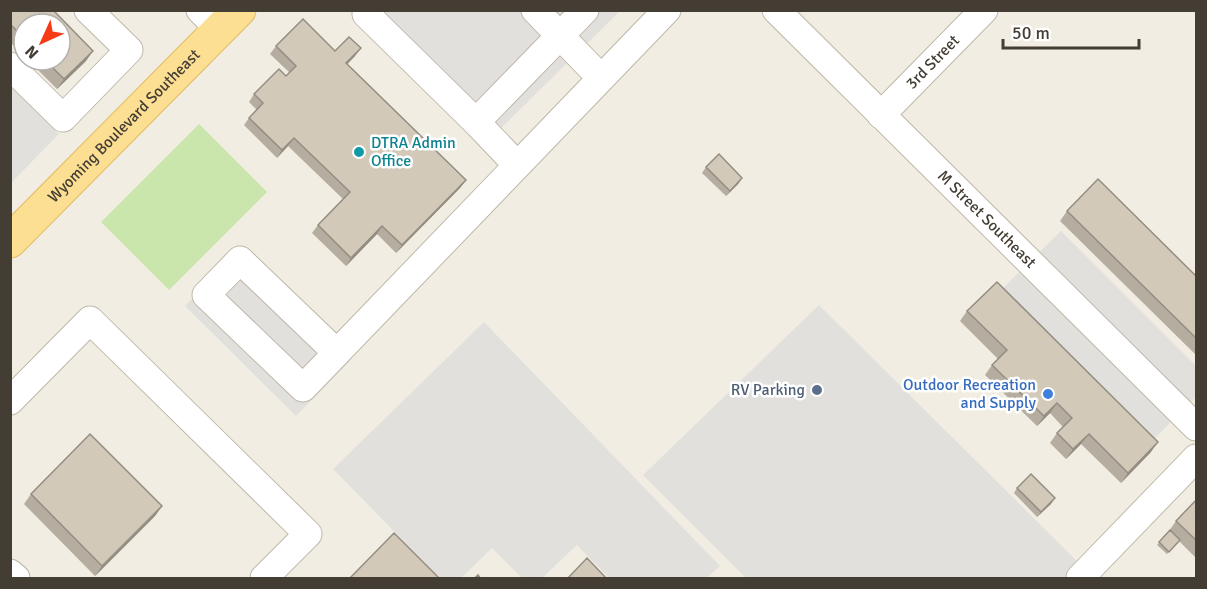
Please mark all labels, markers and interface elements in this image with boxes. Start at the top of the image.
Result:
north arrow [12,12,72,72]
scale bar [1003,12,1140,50]
text: 50 m [1012,22,1050,44]
street label: 3rd Street [902,31,964,93]
text: N [21,41,43,63]
street label: Wyoming Boulevard Southeast [44,45,205,207]
place label: DTRA Admin Office [371,133,456,171]
marker: DTRA Admin Office [352,145,366,159]
street label: M Street Southeast [933,166,1040,273]
place label: Outdoor Recreation and Supply [903,375,1037,413]
place label: RV Parking [731,380,805,400]
marker: RV Parking [810,383,824,397]
marker: Outdoor Recreation and Supply [1041,387,1055,401]

